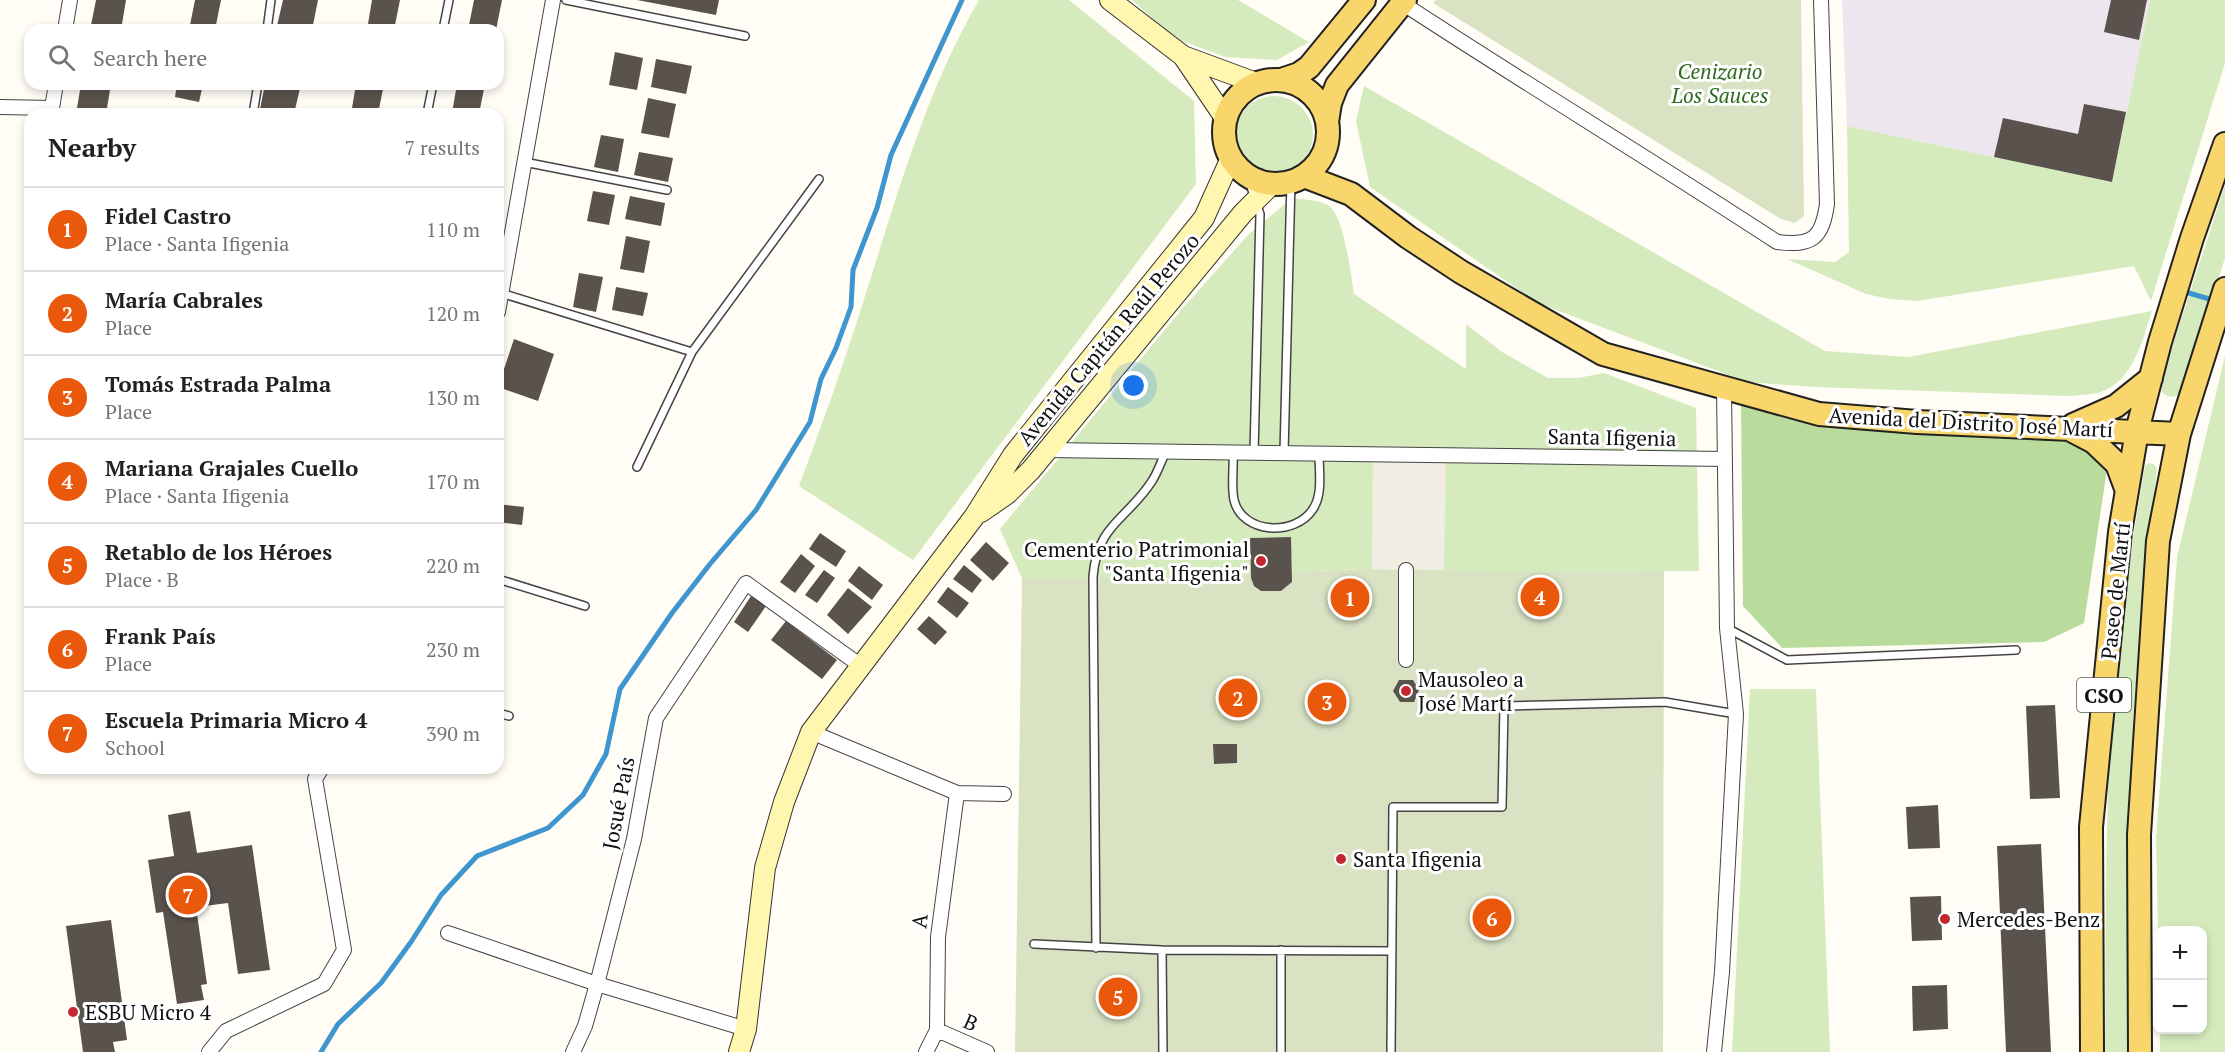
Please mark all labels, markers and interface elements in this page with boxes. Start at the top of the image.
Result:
search box [24,24,504,90]
icon: search [45,41,78,74]
text: Search here [93,43,207,72]
park label: Cenizario Los Sauces [1671,57,1769,109]
text: Nearby [48,130,136,164]
text: 7 results [405,134,480,161]
text: Fidel Castro [105,201,231,230]
text: 1 [62,216,73,243]
text: 110 m [426,216,480,243]
street label: Avenida Capitán Raúl Perozo [1011,227,1205,451]
text: Place · Santa Ifigenia [105,230,289,257]
text: María Cabrales [105,285,263,314]
text: 2 [62,300,73,327]
text: 120 m [426,300,480,327]
text: Place [105,314,152,341]
text: Tomás Estrada Palma [105,369,331,398]
your location [1119,371,1148,400]
text: 3 [62,384,73,411]
text: 130 m [426,384,480,411]
text: Place [105,398,152,425]
street label: Avenida del Distrito José Martí [1828,401,2115,443]
street label: Santa Ifigenia [1547,422,1677,452]
text: Mariana Grajales Cuello [105,453,358,482]
text: 4 [62,468,73,495]
text: 170 m [426,468,480,495]
text: Place · Santa Ifigenia [105,482,289,509]
street label: Paseo de Martí [2094,520,2136,661]
place label: Cementerio Patrimonial "Santa Ifigenia" [1024,535,1249,587]
text: Retablo de los Héroes [105,537,332,566]
text: 5 [62,552,73,579]
text: 220 m [426,552,480,579]
marker: Cementerio Patrimonial "Santa Ifigenia" [1254,554,1268,568]
text: Place · B [105,566,179,593]
pin: 4 [1520,574,1560,620]
pin: 1 [1330,576,1370,620]
text: Frank País [105,621,216,650]
text: 6 [62,636,73,663]
text: 230 m [426,636,480,663]
text: Place [105,650,152,677]
place label: Mausoleo a José Martí [1418,665,1524,717]
pin: 2 [1218,676,1258,720]
road number: CSO [2077,678,2131,712]
pin: 3 [1308,680,1346,724]
marker: Mausoleo a José Martí [1399,684,1413,698]
text: Escuela Primaria Micro 4 [105,705,368,734]
text: 7 [62,720,73,747]
text: 390 m [426,720,480,747]
text: School [105,734,165,761]
street label: Josué País [595,754,641,852]
place label: Santa Ifigenia [1353,845,1482,873]
marker: Santa Ifigenia [1334,852,1348,866]
pin: 7 [168,872,207,918]
pin: 6 [1472,896,1512,940]
place label: Mercedes-Benz [1957,905,2100,933]
street label: A [904,912,934,930]
marker: Mercedes-Benz [1938,912,1952,926]
map controls [2153,926,2207,1034]
button: + [2153,926,2207,980]
pin: 5 [1098,974,1138,1020]
button: − [2153,980,2207,1034]
place label: ESBU Micro 4 [85,998,212,1026]
marker: ESBU Micro 4 [66,1005,80,1019]
street label: B [959,1007,983,1037]

